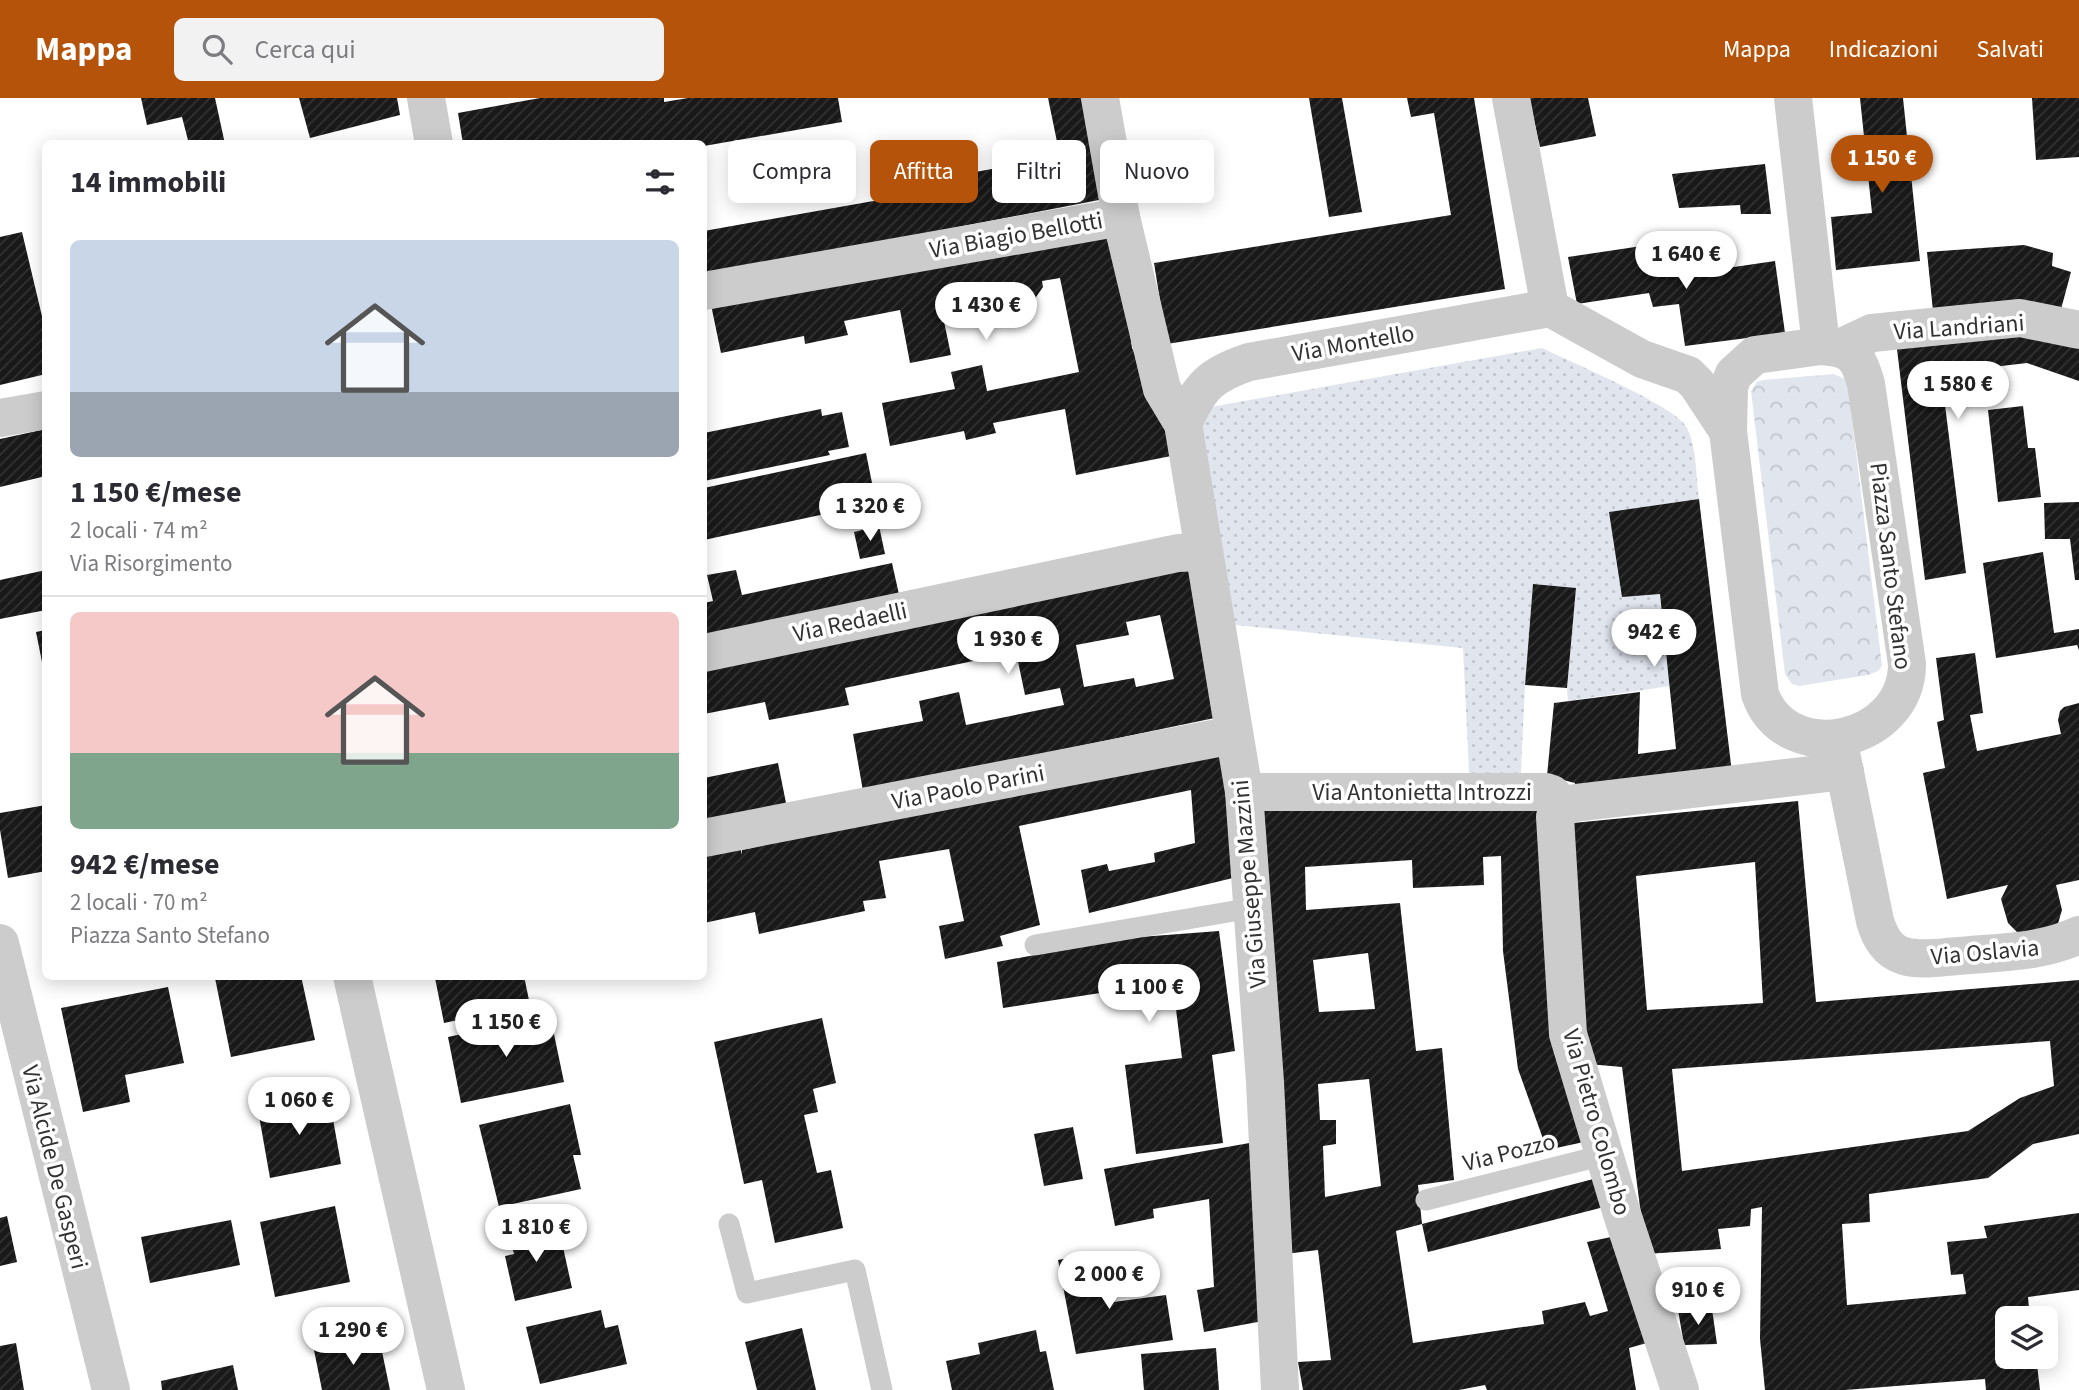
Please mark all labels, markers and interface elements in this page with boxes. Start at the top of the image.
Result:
search box [174,18,664,81]
text: Mappa [35,26,132,73]
icon: search [198,30,236,68]
text: Cerca qui [254,31,356,68]
text: Mappa [1723,32,1791,67]
text: Indicazioni [1829,32,1938,67]
text: Salvati [1976,32,2044,67]
pin: 1 150 € [1817,136,1947,195]
chip: Compra [728,140,856,203]
chip: Affitta [870,140,978,203]
chip: Filtri [992,140,1086,203]
chip: Nuovo [1100,140,1214,203]
text: 1 150 € [1847,141,1917,174]
text: 14 immobili [70,161,226,204]
icon: filters [641,163,679,201]
street label: Via Biagio Bellotti [927,203,1106,268]
pin: 1 640 € [1621,232,1751,291]
text: 1 640 € [1651,237,1721,270]
pin: 1 430 € [921,282,1051,342]
icon: home [312,285,438,411]
text: 1 430 € [951,288,1021,321]
street label: Via Landriani [1893,305,2025,350]
street label: Via Montello [1289,316,1417,371]
pin: 1 580 € [1893,362,2023,421]
text: 1 580 € [1923,367,1993,400]
street label: Piazza Santo Stefano [1860,460,1921,672]
text: 1 150 €/mese [70,471,241,514]
pin: 1 320 € [805,484,935,543]
text: 1 320 € [835,489,905,522]
text: 2 locali · 74 m² [70,514,208,547]
text: Via Risorgimento [70,547,233,580]
street label: Via Redaelli [790,593,910,652]
pin: 942 € [1605,610,1703,669]
text: 942 € [1627,615,1681,648]
pin: 1 930 € [943,616,1073,676]
text: 1 930 € [973,622,1043,655]
icon: home [312,657,438,783]
street label: Via Paolo Parini [889,756,1047,819]
street label: Via Antonietta Introzzi [1312,775,1532,810]
street label: Via Giuseppe Mazzini [1223,778,1276,990]
text: 942 €/mese [70,843,220,886]
text: 2 locali · 70 m² [70,886,208,919]
text: Piazza Santo Stefano [70,919,270,952]
street label: Via Oslavia [1929,930,2041,975]
pin: 1 100 € [1084,964,1214,1024]
text: 1 100 € [1114,970,1184,1003]
pin: 1 150 € [441,1000,571,1059]
text: 1 150 € [471,1005,541,1038]
street label: Via Pietro Colombo [1553,1025,1640,1219]
street label: Via Alcide De Gasperi [12,1061,97,1273]
pin: 1 060 € [234,1077,364,1137]
text: 1 060 € [264,1083,334,1116]
street label: Via Pozzo [1459,1124,1559,1181]
pin: 1 810 € [471,1204,601,1264]
text: 1 810 € [501,1210,571,1243]
pin: 2 000 € [1044,1252,1174,1311]
text: 2 000 € [1074,1257,1144,1290]
pin: 910 € [1649,1268,1747,1327]
text: 910 € [1671,1273,1725,1306]
map controls [1995,1306,2058,1369]
button: layers [1995,1306,2058,1369]
pin: 1 290 € [288,1308,418,1367]
text: 1 290 € [318,1313,388,1346]

